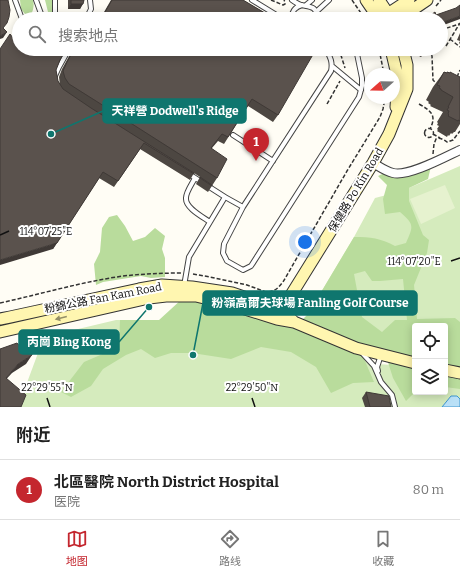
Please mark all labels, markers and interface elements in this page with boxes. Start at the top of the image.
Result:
search box [12,12,448,56]
icon: search [26,23,48,45]
text: 搜索地点 [58,27,118,45]
north arrow [364,68,400,104]
callout: 天祥營 Dodwell's Ridge [103,99,246,123]
text: 天祥營 Dodwell's Ridge [112,104,239,118]
pin: 1 [243,128,269,161]
street label: 保健路 Po Kin Road [326,145,387,235]
text: 114°07'25"E [20,226,72,238]
your location [295,232,315,252]
text: 114°07'20"E [387,256,441,268]
street label: 粉錦公路 Fan Kam Road [43,280,163,316]
callout: 粉嶺高爾夫球場 Fanling Golf Course [203,291,417,315]
text: 粉嶺高爾夫球場 Fanling Golf Course [211,296,409,310]
one-way arrow [55,316,67,322]
map controls [412,323,448,395]
button: locate [412,323,448,359]
callout: 丙崗 Bing Kong [19,330,119,354]
text: 丙崗 Bing Kong [27,335,111,349]
button: layers [412,359,448,395]
text: 22°29'55"N [21,382,73,394]
text: 22°29'50"N [226,382,278,394]
text: 附近 [16,425,50,446]
text: 北區醫院 North District Hospital [54,473,279,491]
text: 1 [26,482,32,497]
text: 80 m [413,482,444,497]
text: 医院 [54,494,80,509]
tab: 地图 [66,528,88,568]
tab: 路线 [219,528,241,568]
tab: 收藏 [372,528,394,568]

